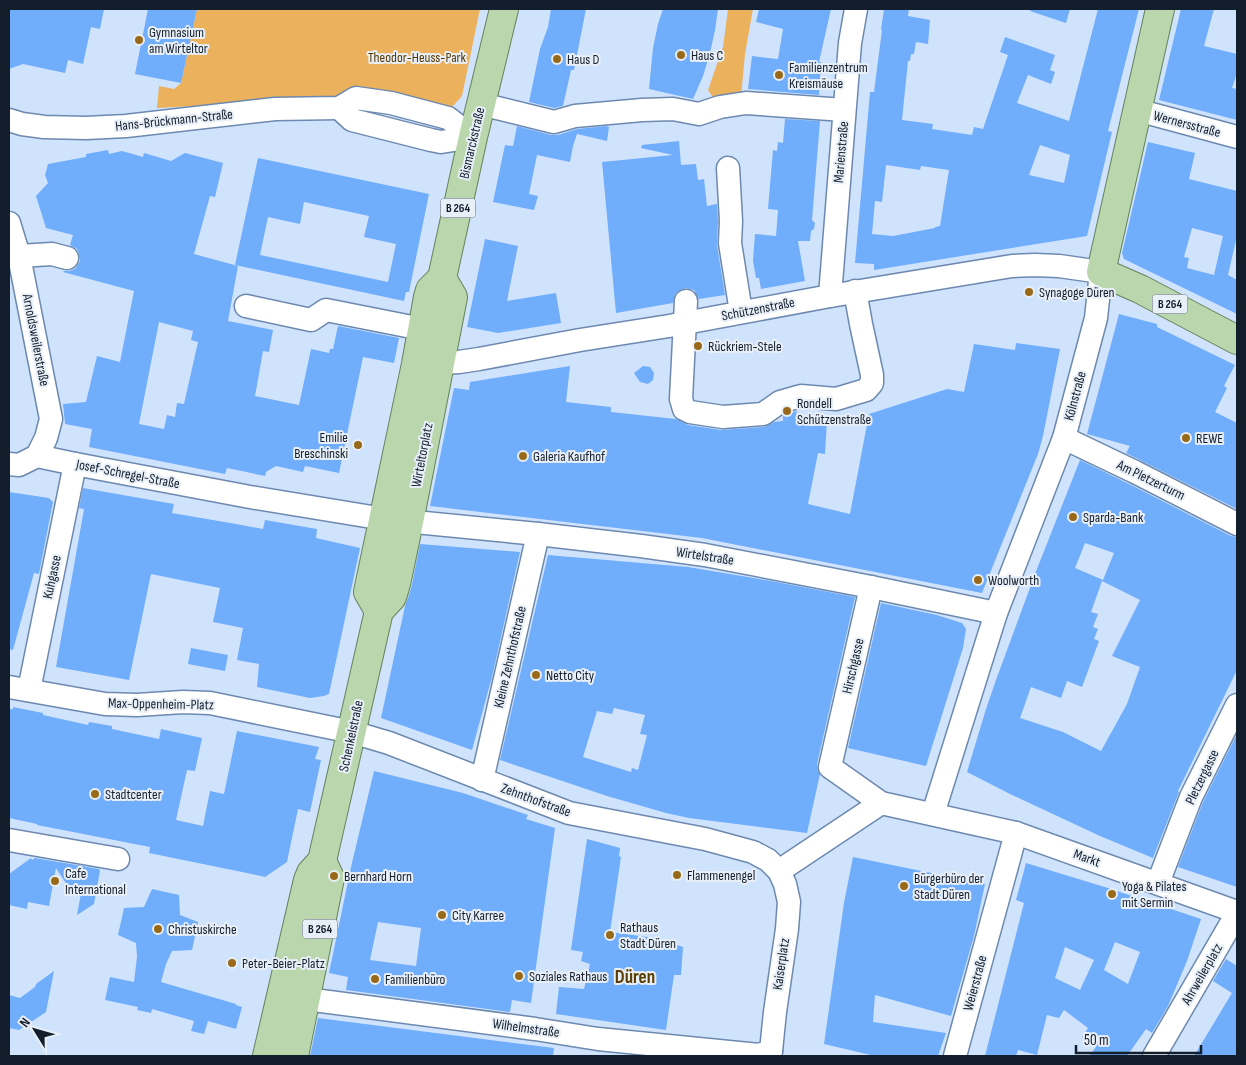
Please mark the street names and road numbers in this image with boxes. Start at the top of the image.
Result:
street label: Hans-Brückmann-Straße [114,105,234,135]
street label: Bismarckstraße [456,106,488,180]
street label: Wernersstraße [1152,107,1222,141]
street label: Marienstraße [830,120,852,184]
road number: B 264 [440,198,476,218]
street label: Arnoldsweilerstraße [19,291,53,388]
street label: Schützenstraße [720,294,796,324]
road number: B 264 [1152,294,1188,314]
street label: Kölnstraße [1060,369,1090,423]
street label: Wirteltorplatz [407,421,437,489]
street label: Josef-Schregel-Straße [74,455,181,492]
street label: Am Pletzerturm [1113,456,1188,504]
street label: Wirtelstraße [675,543,735,569]
street label: Kuhgasse [39,554,65,600]
street label: Kleine Zehnthofstraße [490,604,530,710]
street label: Hirschgasse [838,637,868,695]
street label: Max-Oppenheim-Platz [108,695,214,713]
street label: Schenkelstraße [335,699,367,773]
street label: Pletzergasse [1181,747,1223,807]
street label: Zehnthofstraße [499,779,573,821]
street label: Markt [1071,845,1103,871]
road number: B 264 [302,920,338,939]
street label: Kaiserplatz [769,937,793,991]
street label: Ahrweilerplatz [1177,940,1226,1008]
street label: Weierstraße [959,953,991,1013]
street label: Wilhelmstraße [491,1015,561,1041]

